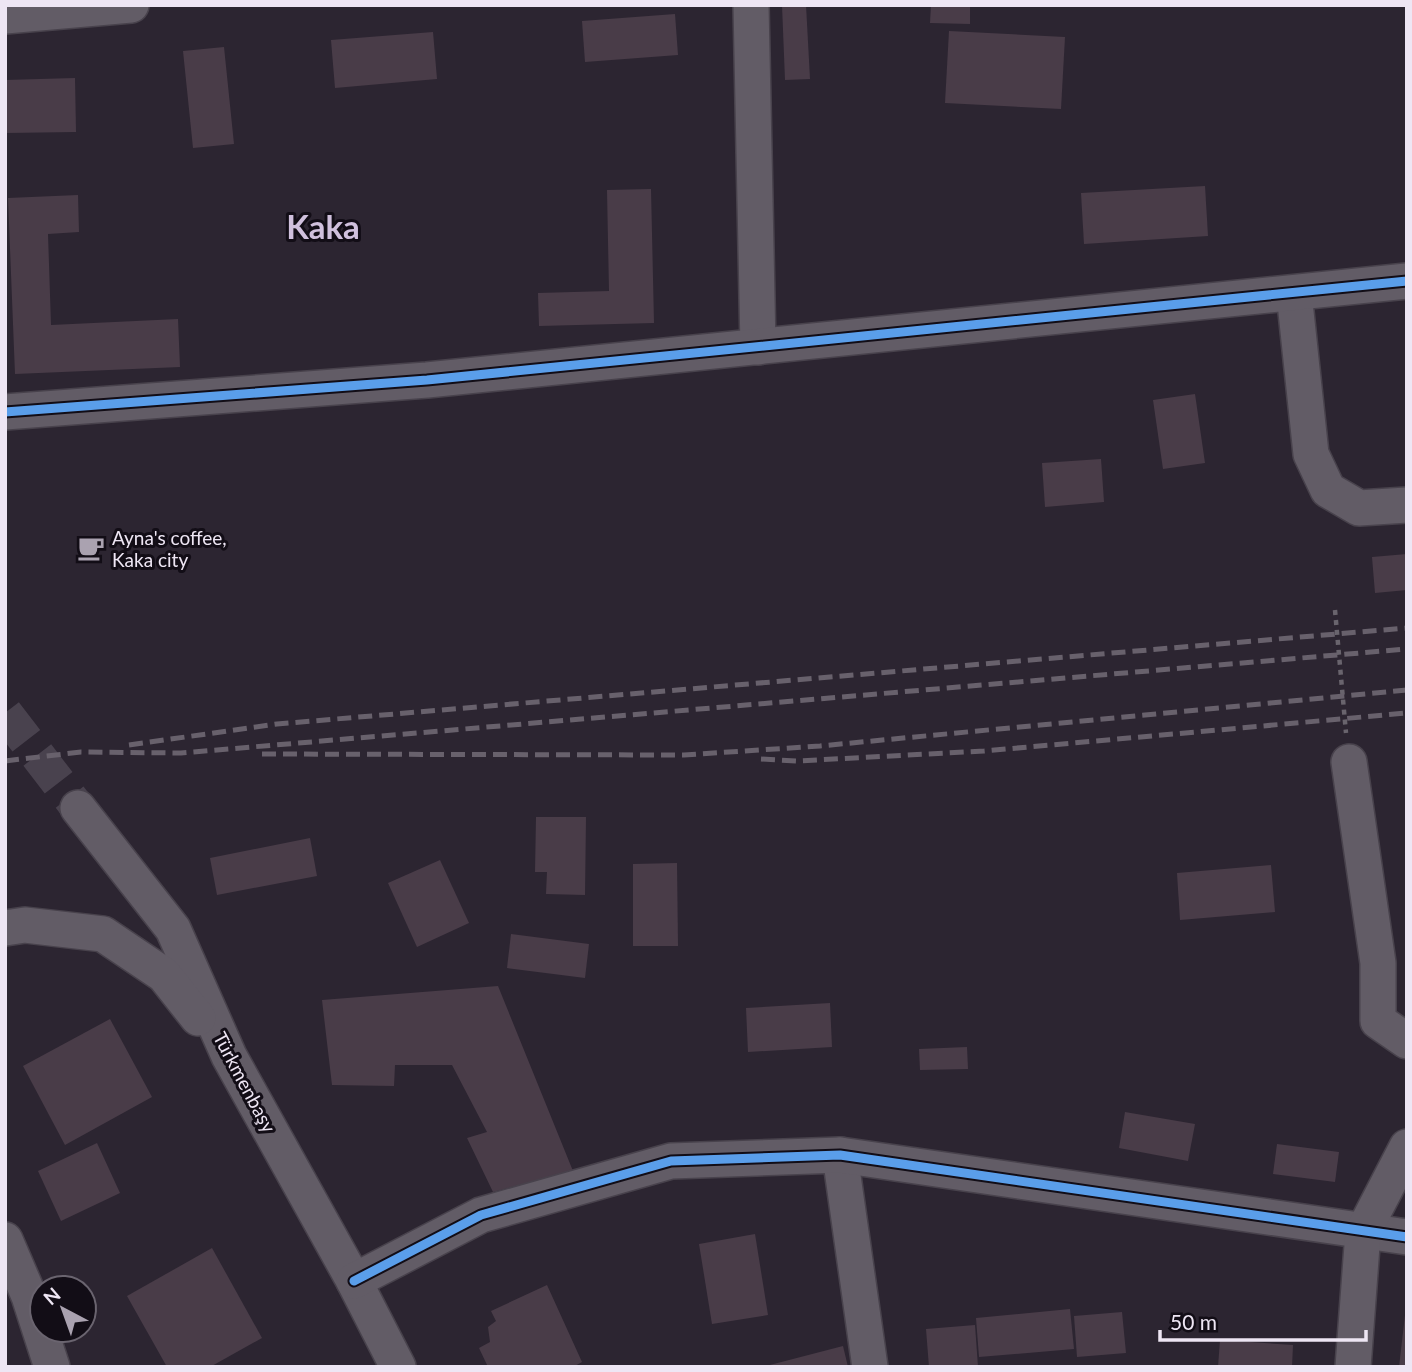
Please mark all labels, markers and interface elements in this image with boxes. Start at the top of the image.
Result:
district label: Kaka [286,206,360,246]
place label: Ayna's coffee, Kaka city [112,526,227,571]
cafe icon: Ayna's coffee, Kaka city [76,533,106,563]
street label: Türkmenbaşy [209,1028,281,1136]
north arrow [28,1274,98,1344]
text: N [38,1282,65,1309]
scale bar [1160,1298,1366,1342]
text: 50 m [1170,1309,1217,1334]

